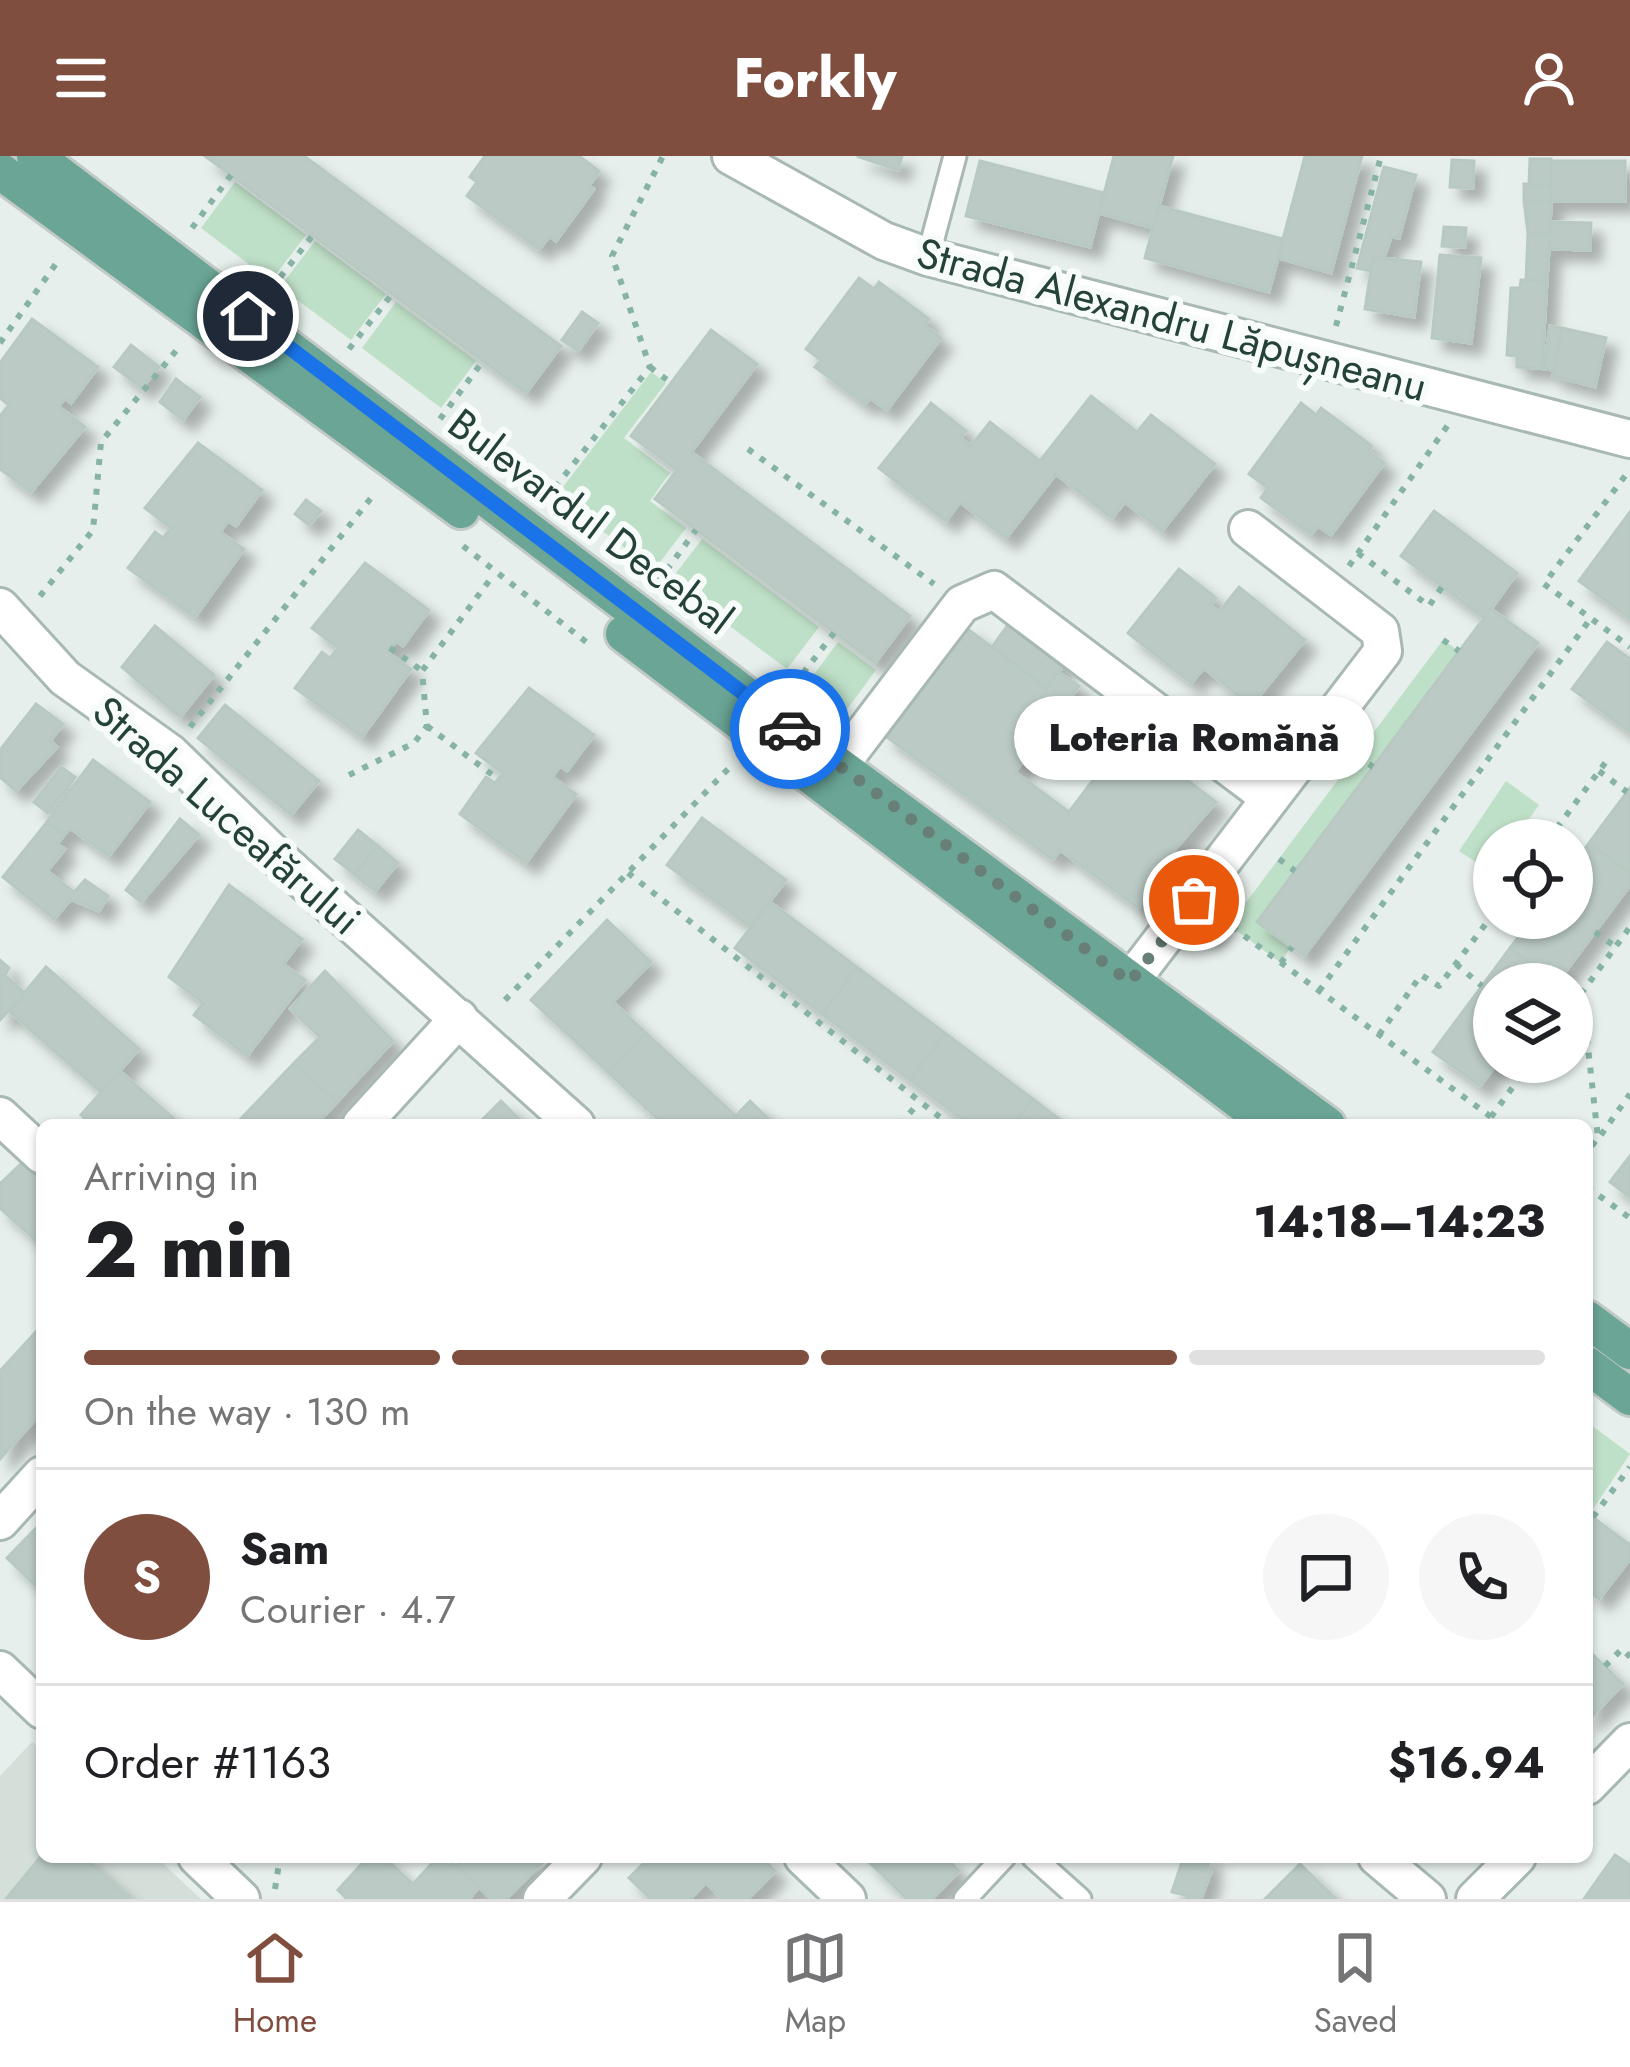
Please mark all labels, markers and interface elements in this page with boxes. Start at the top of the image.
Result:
text: Forkly [734,39,896,117]
icon: menu [48,45,114,111]
icon: person [1516,45,1582,111]
street label: Strada Alexandru Lăpușneanu [910,222,1434,417]
pin [197,265,299,367]
icon: home [215,283,281,349]
street label: Bulevardul Decebal [435,394,746,649]
courier [730,669,850,789]
street label: Strada Luceafărului [79,682,374,949]
icon: car [757,696,823,762]
callout: Loteria Romănă [1014,696,1374,780]
text: Loteria Romănă [1048,709,1340,766]
map controls [1473,819,1593,1083]
button: locate [1473,819,1593,939]
pin [1143,849,1245,951]
icon: bag [1161,867,1227,933]
button: layers [1473,963,1593,1083]
text: Arriving in [84,1148,259,1205]
text: 14:18–14:23 [1254,1189,1545,1254]
text: 2 min [84,1194,293,1306]
text: On the way · 130 m [84,1383,410,1440]
button: chat [1263,1514,1389,1640]
button: phone [1419,1514,1545,1640]
text: Sam [240,1516,329,1581]
text: S [133,1544,161,1609]
text: Courier · 4.7 [240,1581,455,1638]
text: Order #1163 [84,1730,331,1795]
text: $16.94 [1388,1730,1545,1795]
tab: Home [233,1925,317,2044]
tab: Map [782,1925,848,2044]
tab: Saved [1314,1925,1397,2044]

